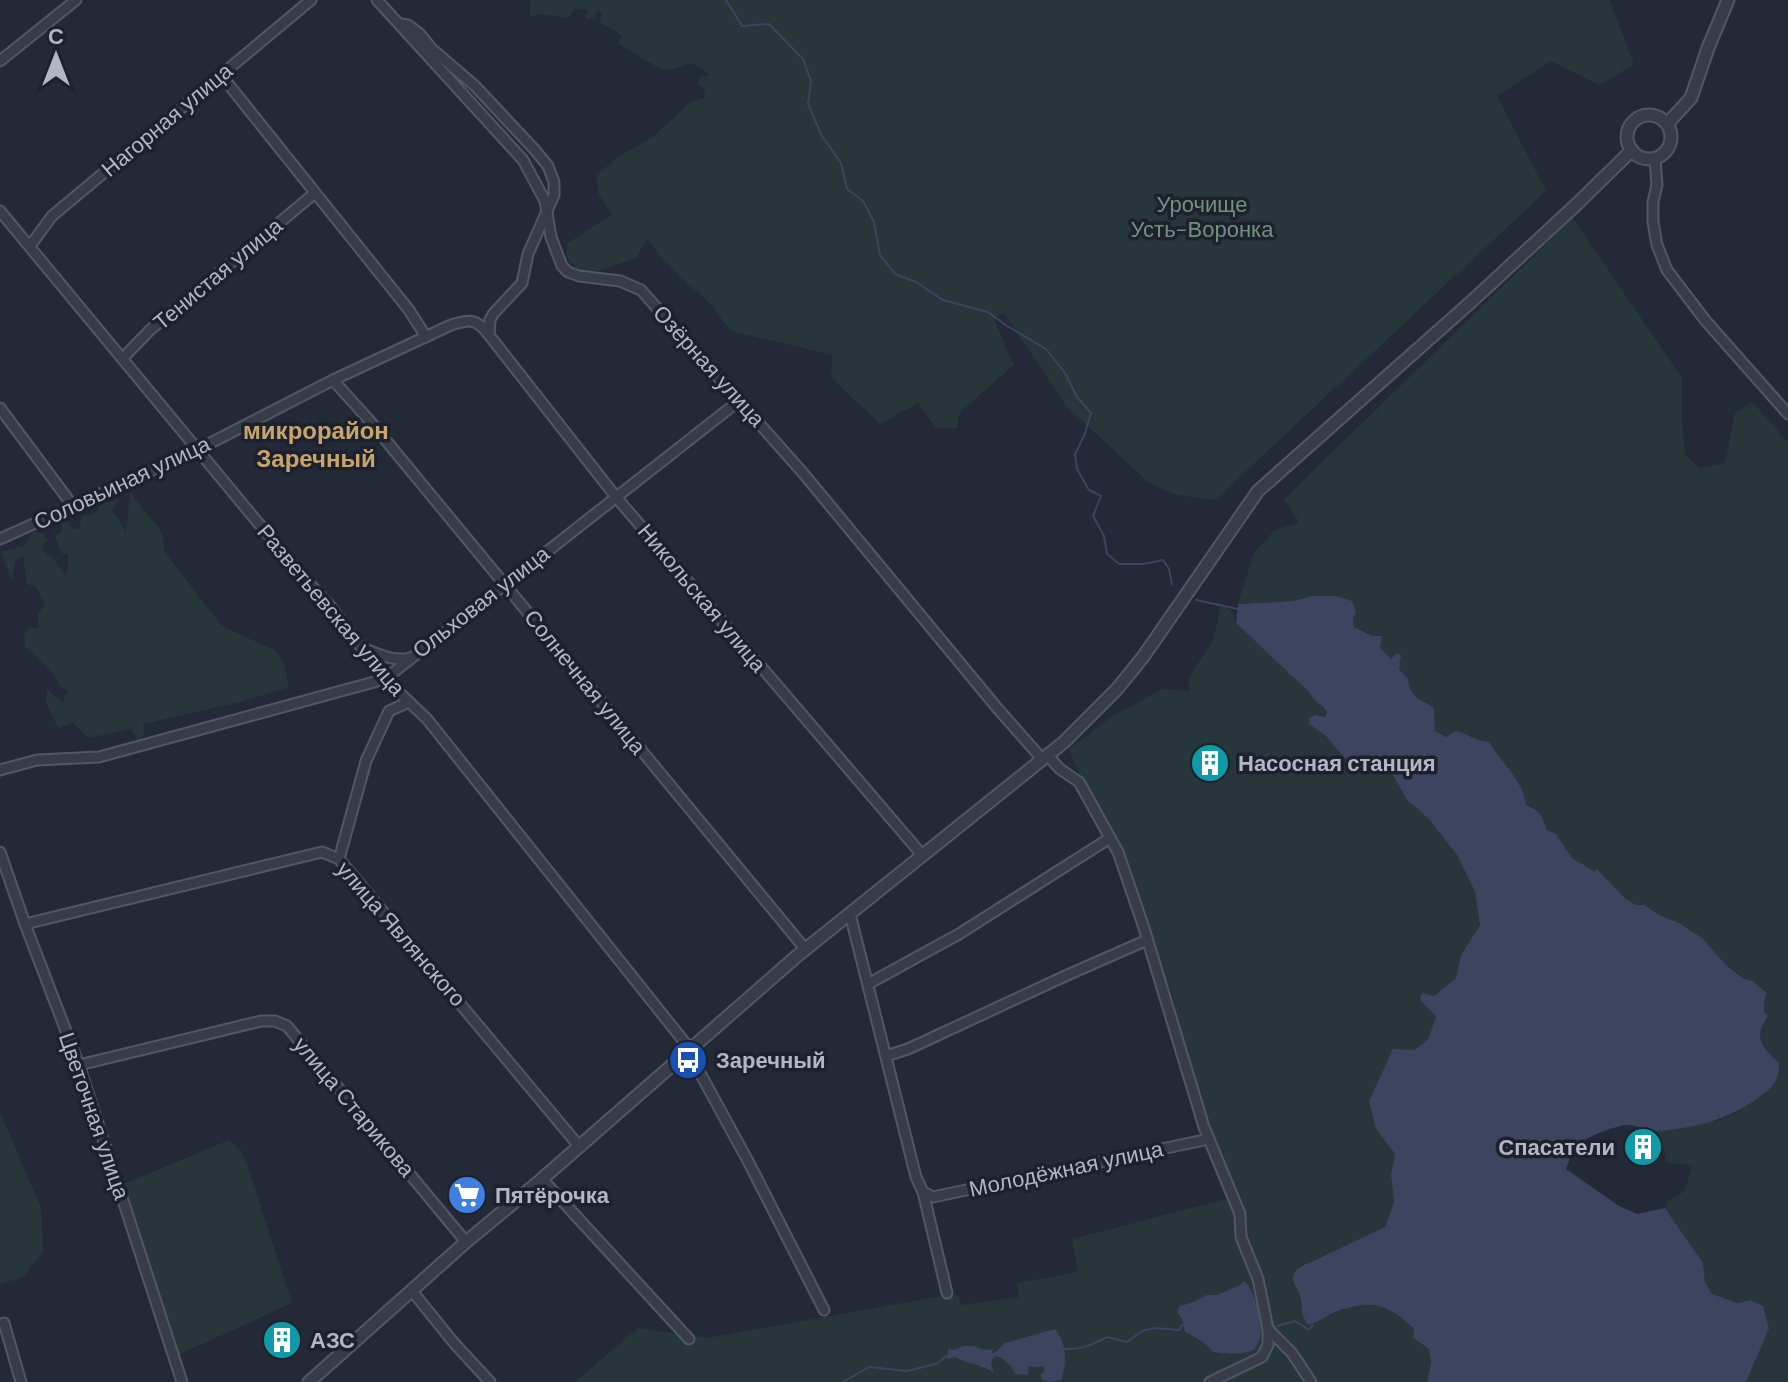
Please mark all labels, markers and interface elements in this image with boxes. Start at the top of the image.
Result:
north arrow [16,16,96,96]
text: С [48,22,64,51]
street label: Нагорная улица [95,56,239,183]
park label: Урочище Усть-Воронка [1131,190,1274,244]
street label: Тенистая улица [147,211,289,337]
street label: Озёрная улица [647,299,772,434]
district label: микрорайон Заречный [243,415,389,474]
street label: Соловьиная улица [29,429,215,537]
street label: Разветьевская улица [251,518,412,703]
street label: Никольская улица [631,518,773,679]
street label: Ольховая улица [407,539,556,665]
street label: Солнечная улица [518,604,653,761]
building icon: Насосная станция [1189,742,1231,784]
place label: Насосная станция [1238,749,1436,778]
street label: улица Являнского [330,855,472,1013]
street label: Цветочная улица [52,1029,136,1204]
street label: улица Старикова [287,1031,422,1184]
bus stop icon: Заречный [667,1039,709,1081]
place label: Заречный [716,1046,826,1075]
building icon: Спасатели [1622,1126,1664,1168]
place label: Спасатели [1498,1133,1615,1162]
street label: Молодёжная улица [966,1134,1166,1204]
supermarket icon: Пятёрочка [446,1174,488,1216]
place label: Пятёрочка [495,1181,610,1210]
building icon: АЗС [261,1319,303,1361]
place label: АЗС [310,1326,355,1355]

